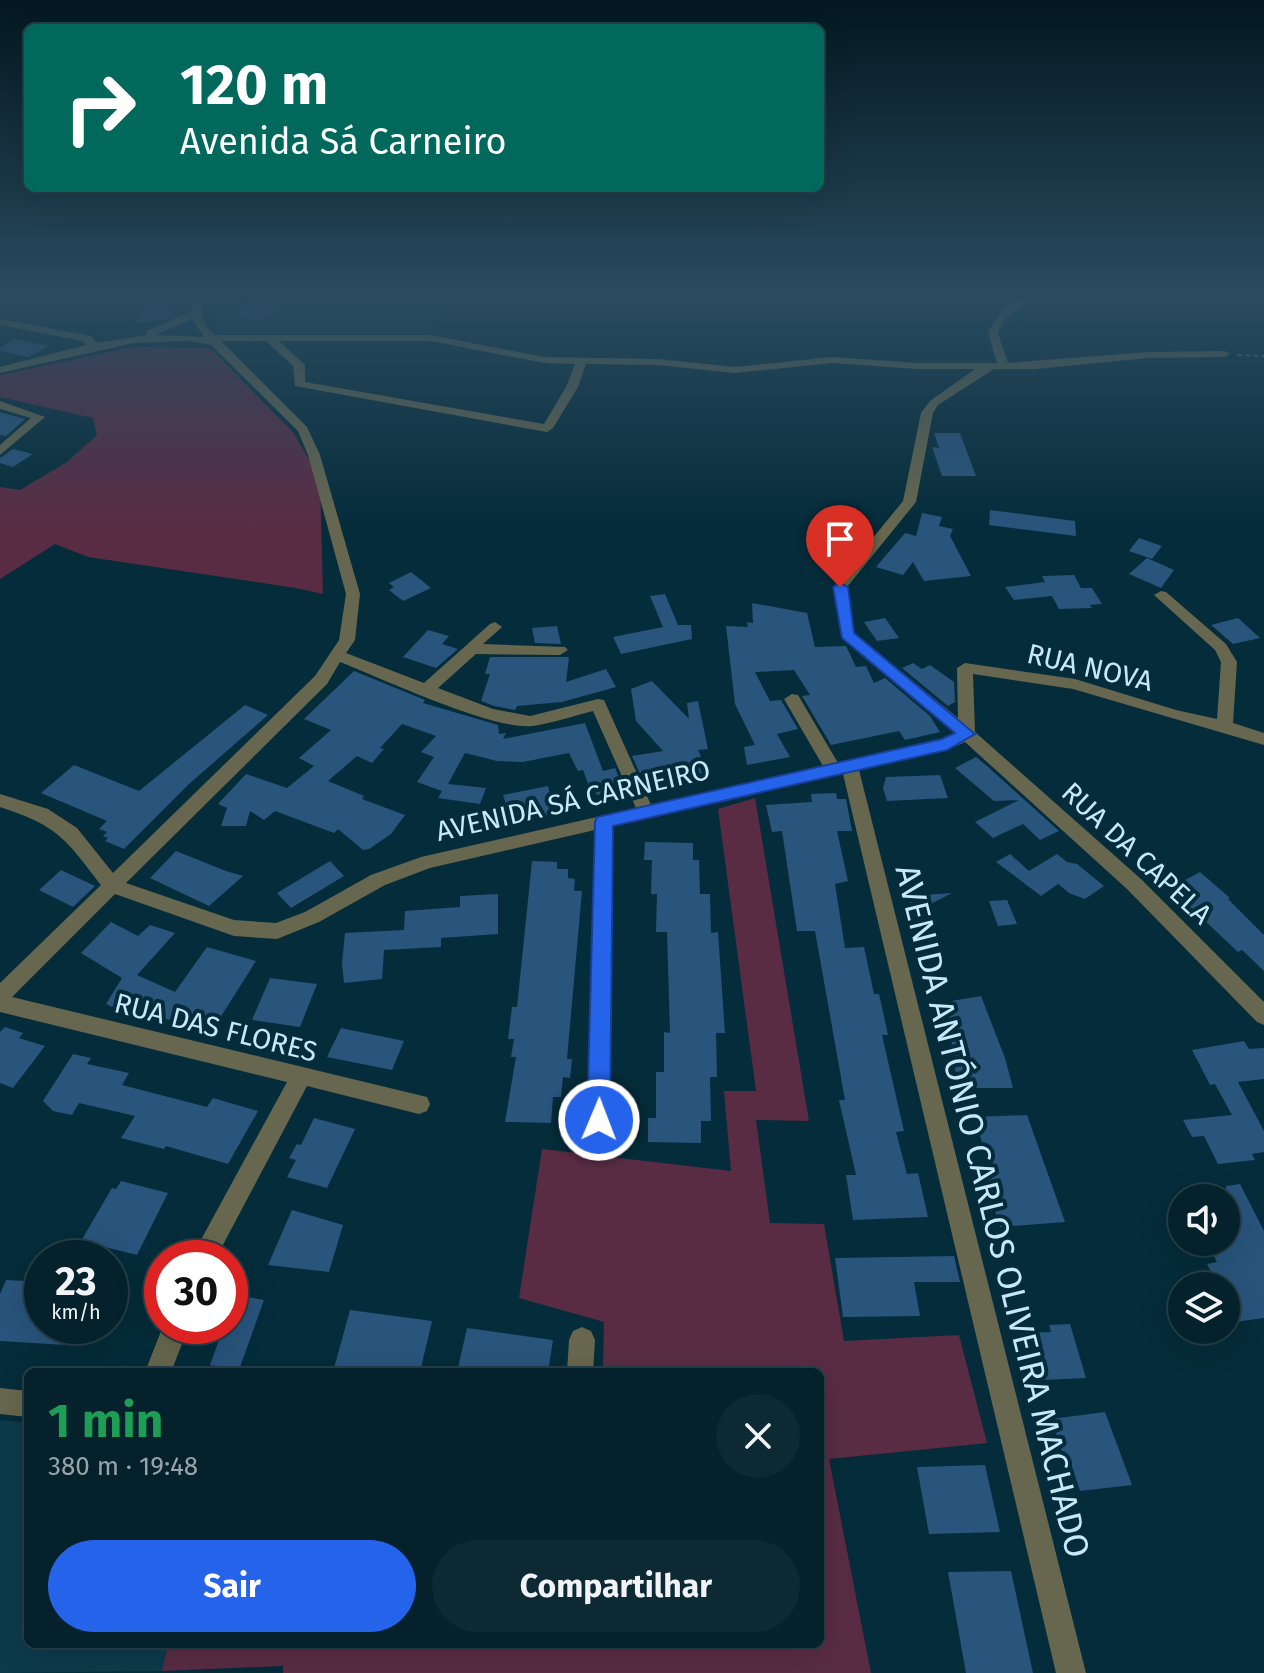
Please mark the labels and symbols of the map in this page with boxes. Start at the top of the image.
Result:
pin [806,505,874,587]
street label: RUA NOVA [1024,637,1156,698]
street label: AVENIDA SÁ CARNEIRO [433,753,713,848]
street label: RUA DA CAPELA [1055,776,1218,931]
street label: AVENIDA ANTÓNIO CARLOS OLIVEIRA MACHADO [886,860,1099,1562]
street label: RUA DAS FLORES [111,986,321,1069]
position arrow [557,1078,641,1162]
speed limit sign: 30 [144,1240,248,1344]

